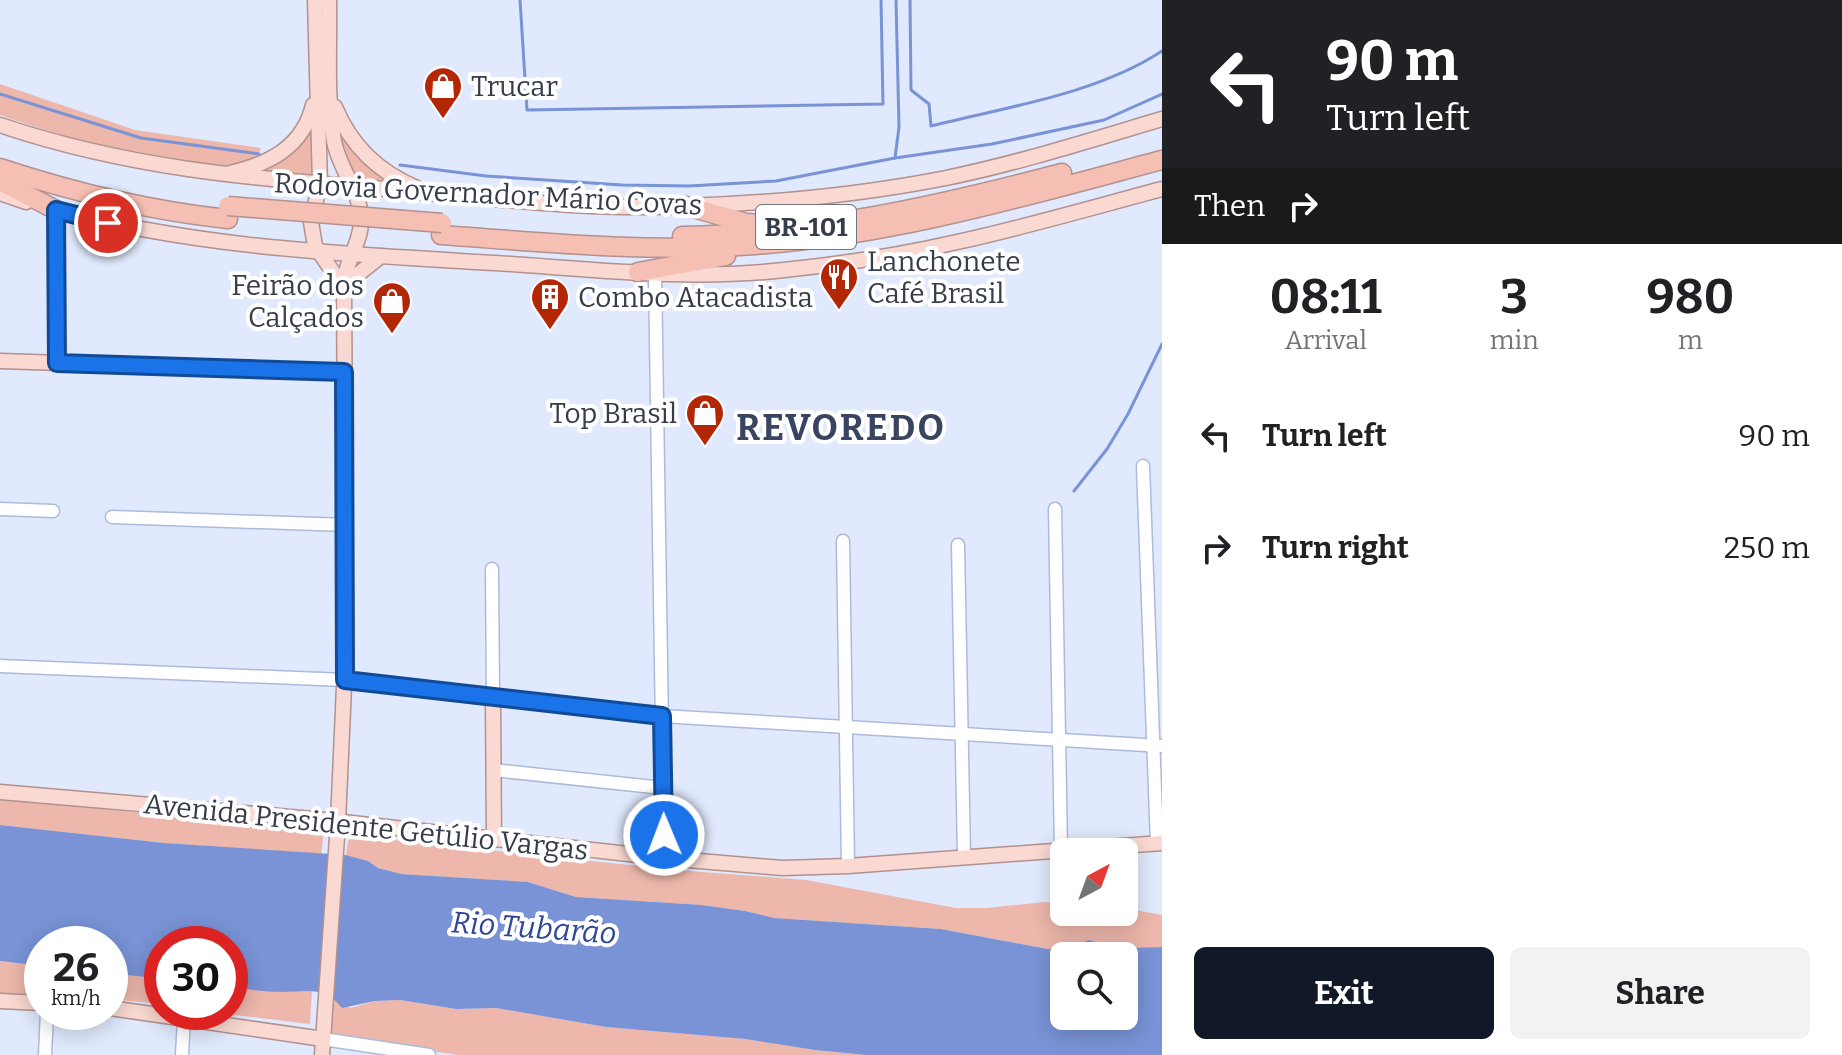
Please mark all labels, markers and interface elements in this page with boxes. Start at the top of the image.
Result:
text: 90 m [1326,28,1458,95]
icon: left [1194,32,1298,136]
shop icon: Trucar [422,65,464,120]
place label: Trucar [471,70,558,103]
text: Turn left [1326,96,1470,140]
street label: Rodovia Governador Mário Covas [273,166,703,222]
icon: right [1281,184,1325,228]
text: Then [1194,188,1265,224]
pin [74,189,142,257]
icon: arrive [86,201,130,245]
road number: BR-101 [756,205,856,249]
place label: Lanchonete Café Brasil [867,245,1021,310]
restaurant icon: Lanchonete Café Brasil [818,256,860,311]
text: 08:11 [1270,268,1382,326]
text: 3 [1500,268,1528,326]
text: 980 [1646,268,1734,326]
place label: Feirão dos Calçados [231,269,364,334]
building icon: Combo Atacadista [529,276,571,331]
shop icon: Feirão dos Calçados [371,280,413,335]
place label: Combo Atacadista [578,281,813,314]
text: Arrival [1285,325,1367,356]
text: min [1490,325,1539,356]
text: m [1678,325,1703,356]
shop icon: Top Brasil [684,392,726,447]
place label: Top Brasil [550,397,677,430]
district label: REVOREDO [736,406,946,450]
icon: left [1194,414,1238,458]
text: Turn left [1262,418,1387,454]
text: 90 m [1739,418,1810,454]
icon: right [1194,526,1238,570]
text: Turn right [1262,530,1409,566]
text: 250 m [1724,530,1810,566]
street label: Avenida Presidente Getúlio Vargas [142,787,590,867]
position arrow [622,793,706,877]
north arrow [1050,838,1138,926]
map controls [1050,838,1138,1030]
water label: Rio Tubarão [450,904,618,952]
speed limit sign: 30 [144,926,248,1030]
button: search [1050,942,1138,1030]
text: 26 [53,944,99,992]
button: Exit [1194,947,1494,1039]
button: Share [1510,947,1810,1039]
text: km/h [51,986,101,1010]

